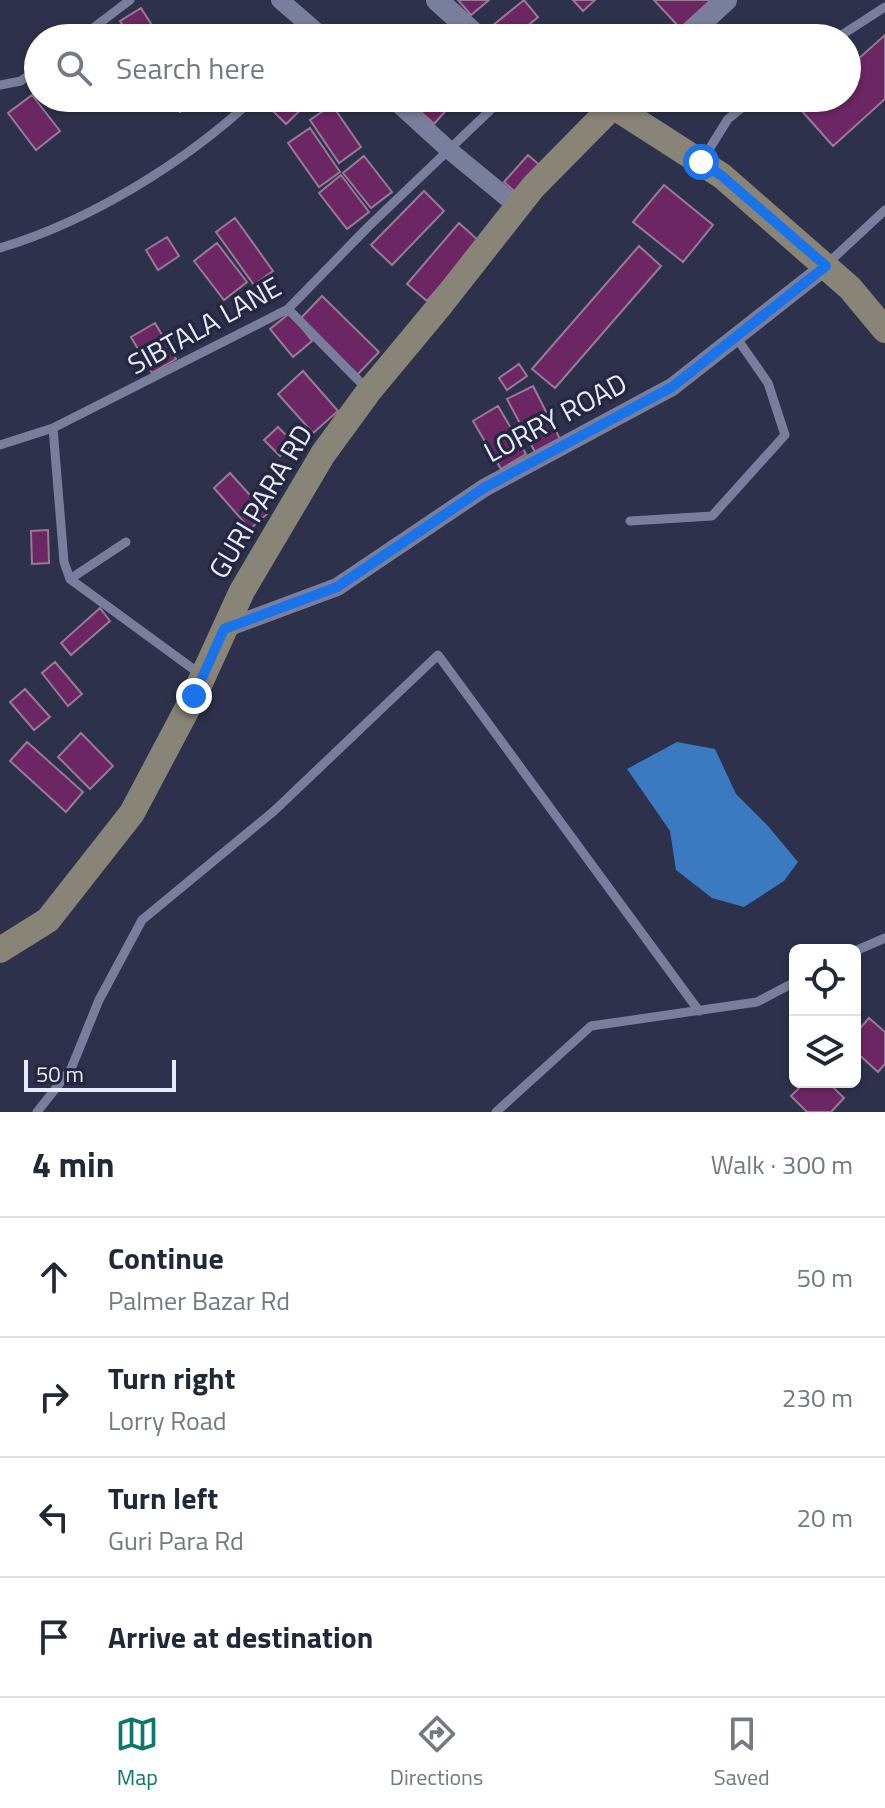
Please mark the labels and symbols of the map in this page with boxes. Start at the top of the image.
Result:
route start [683,144,719,180]
street label: SIBTALA LANE [119,265,289,385]
street label: LORRY ROAD [476,361,634,473]
street label: GURI PARA RD [197,416,323,586]
route end [176,678,212,714]
scale bar [24,1056,176,1092]

